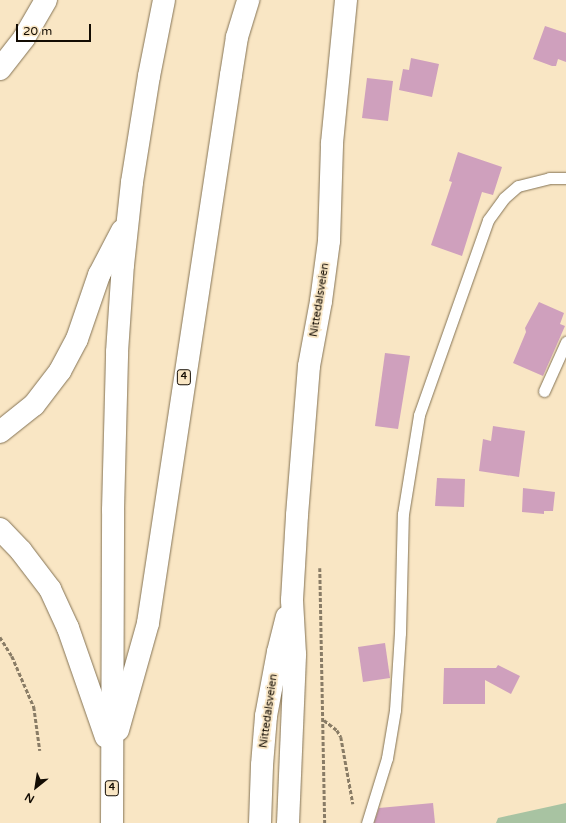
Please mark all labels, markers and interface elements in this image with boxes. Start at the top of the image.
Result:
scale bar [18,16,93,42]
text: 20 m [23,24,52,38]
street label: Nittedalsveien [308,262,332,338]
road number: 4 [176,369,192,385]
street label: Nittedalsveien [257,673,281,749]
north arrow [16,767,56,807]
road number: 4 [104,780,120,796]
text: N [23,790,37,806]

